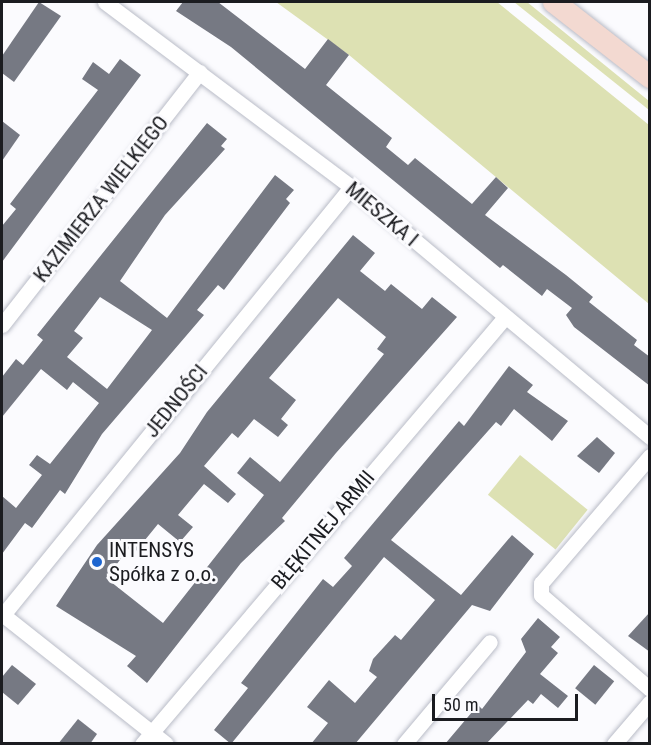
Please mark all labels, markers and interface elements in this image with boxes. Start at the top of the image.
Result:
street label: KAZIMIERZA WIELKIEGO [28,111,174,287]
street label: MIESZKA I [341,176,423,252]
street label: JEDNOŚCI [139,360,213,442]
street label: BŁĘKITNEJ ARMII [266,465,380,595]
place label: INTENSYS Spółka z o.o. [109,537,217,587]
marker: INTENSYS Spółka z o.o. [90,555,104,569]
scale bar [435,682,580,720]
text: 50 m [443,694,478,715]

